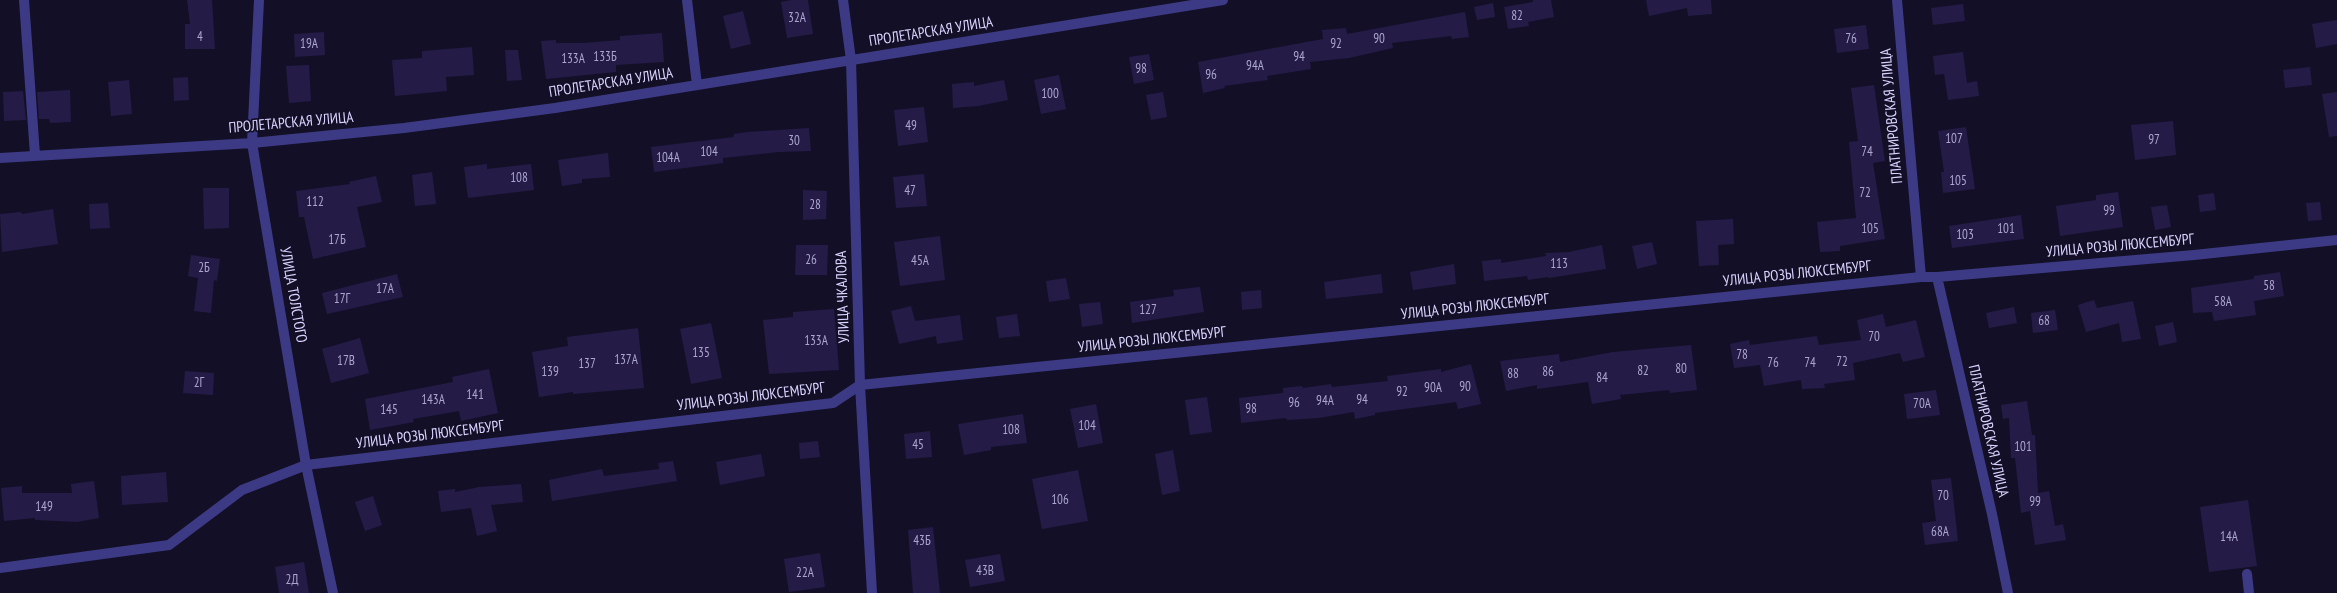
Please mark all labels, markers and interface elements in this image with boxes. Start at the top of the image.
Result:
house number: 82 [1511,8,1523,24]
house number: 32А [788,10,806,26]
street label: ПРОЛЕТАРСКАЯ УЛИЦА [868,13,994,51]
house number: 4 [197,29,203,45]
house number: 90 [1373,31,1385,47]
house number: 76 [1845,31,1857,47]
house number: 19А [300,36,318,52]
house number: 92 [1330,36,1342,52]
street label: ПЛАТНИРОВСКАЯ УЛИЦА [1877,48,1907,184]
house number: 133Б [593,49,617,65]
house number: 94 [1293,49,1305,65]
house number: 133А [561,51,585,67]
house number: 94А [1246,58,1264,74]
house number: 98 [1135,61,1147,77]
street label: ПРОЛЕТАРСКАЯ УЛИЦА [548,64,674,102]
house number: 96 [1205,67,1217,83]
house number: 100 [1041,86,1059,102]
street label: ПРОЛЕТАРСКАЯ УЛИЦА [228,109,354,137]
house number: 49 [905,118,917,134]
house number: 107 [1945,131,1963,147]
house number: 97 [2148,132,2160,148]
house number: 30 [788,133,800,149]
house number: 104 [700,144,718,160]
house number: 74 [1861,144,1873,160]
house number: 104А [656,150,680,166]
house number: 108 [510,170,528,186]
house number: 105 [1949,173,1967,189]
house number: 47 [904,183,916,199]
house number: 72 [1859,185,1871,201]
house number: 112 [306,194,324,210]
house number: 28 [809,197,821,213]
house number: 99 [2103,203,2115,219]
house number: 105 [1861,221,1879,237]
house number: 101 [1997,221,2015,237]
house number: 103 [1956,227,1974,243]
street label: УЛИЦА РОЗЫ ЛЮКСЕМБУРГ [2045,231,2195,261]
house number: 17Б [328,232,346,248]
street label: УЛИЦА ТОЛСТОГО [276,246,310,344]
street label: УЛИЦА ЧКАЛОВА [832,250,854,344]
house number: 26 [805,252,817,268]
house number: 45А [911,253,929,269]
house number: 113 [1550,256,1568,272]
street label: УЛИЦА РОЗЫ ЛЮКСЕМБУРГ [1722,257,1872,291]
house number: 2Б [198,260,210,276]
house number: 58 [2263,278,2275,294]
house number: 17А [376,281,394,297]
street label: УЛИЦА РОЗЫ ЛЮКСЕМБУРГ [1400,290,1550,324]
house number: 17Г [334,291,350,307]
house number: 58А [2214,294,2232,310]
house number: 127 [1139,302,1157,318]
house number: 68 [2038,313,2050,329]
street label: УЛИЦА РОЗЫ ЛЮКСЕМБУРГ [1077,323,1227,357]
house number: 70 [1868,329,1880,345]
house number: 133А [804,333,828,349]
house number: 135 [692,345,710,361]
house number: 78 [1736,347,1748,363]
house number: 137А [614,352,638,368]
house number: 17В [337,353,355,369]
house number: 72 [1836,354,1848,370]
house number: 76 [1767,355,1779,371]
house number: 74 [1804,355,1816,371]
house number: 137 [578,356,596,372]
house number: 80 [1675,361,1687,377]
house number: 82 [1637,363,1649,379]
street label: ПЛАТНИРОВСКАЯ УЛИЦА [1964,363,2012,499]
house number: 139 [541,364,559,380]
house number: 86 [1542,364,1554,380]
house number: 88 [1507,366,1519,382]
house number: 84 [1596,370,1608,386]
house number: 2Г [194,375,204,391]
street label: УЛИЦА РОЗЫ ЛЮКСЕМБУРГ [676,379,826,415]
house number: 90 [1459,379,1471,395]
house number: 90А [1424,380,1442,396]
house number: 92 [1396,384,1408,400]
house number: 141 [466,387,484,403]
house number: 143А [421,392,445,408]
house number: 94 [1356,392,1368,408]
house number: 94А [1316,393,1334,409]
house number: 96 [1288,395,1300,411]
house number: 70А [1913,396,1931,412]
house number: 98 [1245,401,1257,417]
house number: 145 [380,402,398,418]
street label: УЛИЦА РОЗЫ ЛЮКСЕМБУРГ [355,417,505,453]
house number: 104 [1078,418,1096,434]
house number: 108 [1002,422,1020,438]
house number: 45 [912,437,924,453]
house number: 101 [2014,439,2032,455]
house number: 70 [1937,488,1949,504]
house number: 106 [1051,492,1069,508]
house number: 99 [2029,494,2041,510]
house number: 149 [35,499,53,515]
house number: 68А [1931,524,1949,540]
house number: 14А [2220,529,2238,545]
house number: 43Б [913,533,931,549]
house number: 43В [976,563,994,579]
house number: 22А [796,565,814,581]
house number: 2Д [286,572,298,588]

